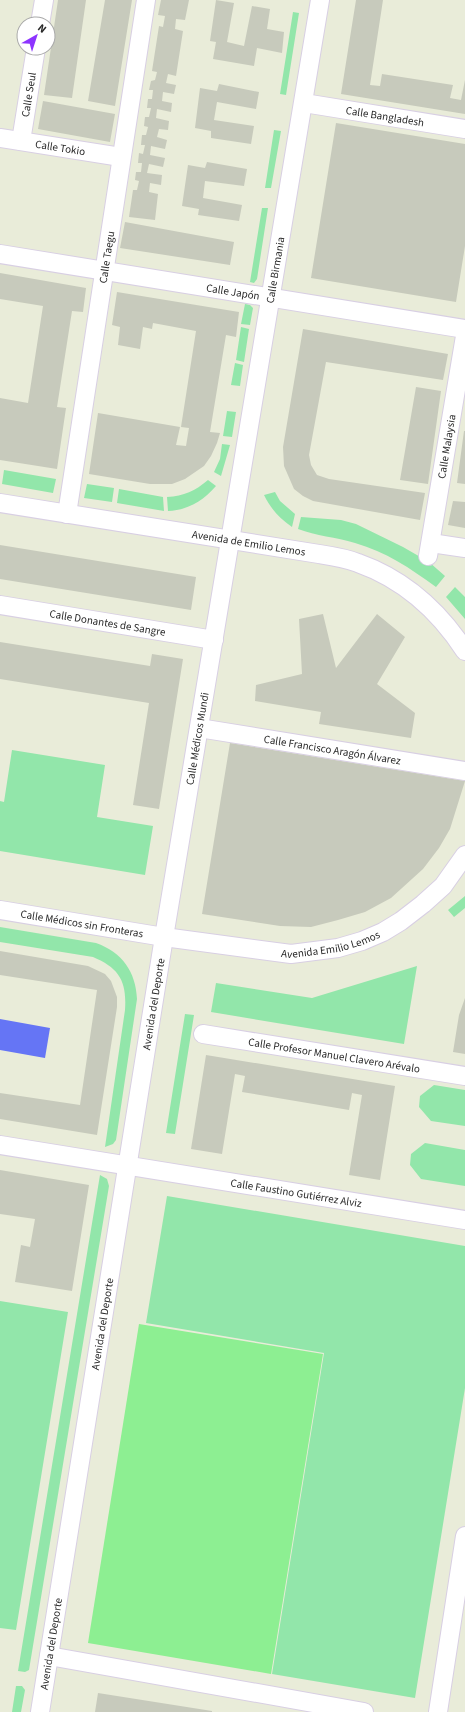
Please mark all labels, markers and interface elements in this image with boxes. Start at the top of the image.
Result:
north arrow [16,16,56,56]
text: N [34,20,50,37]
street label: Calle Seul [17,71,40,118]
street label: Calle Bangladesh [345,102,425,130]
street label: Calle Tokio [34,136,86,159]
street label: Calle Taegu [95,230,118,284]
street label: Calle Birmania [262,236,288,304]
street label: Calle Japón [205,280,261,303]
street label: Calle Malaysia [434,413,459,480]
street label: Avenida de Emilio Lemos [191,526,307,559]
street label: Calle Donantes de Sangre [48,606,167,640]
street label: Calle Médicos Mundi [182,691,212,786]
street label: Calle Francisco Aragón Álvarez [263,731,402,768]
street label: Calle Médicos sin Fronteras [19,906,145,941]
street label: Avenida Emilio Lemos [280,927,382,962]
street label: Avenida del Deporte [139,956,168,1051]
street label: Calle Profesor Manuel Clavero Arévalo [247,1034,421,1076]
street label: Calle Faustino Gutiérrez Alviz [229,1175,363,1211]
street label: Avenida del Deporte [87,1276,117,1371]
street label: Avenida del Deporte [36,1596,66,1691]

